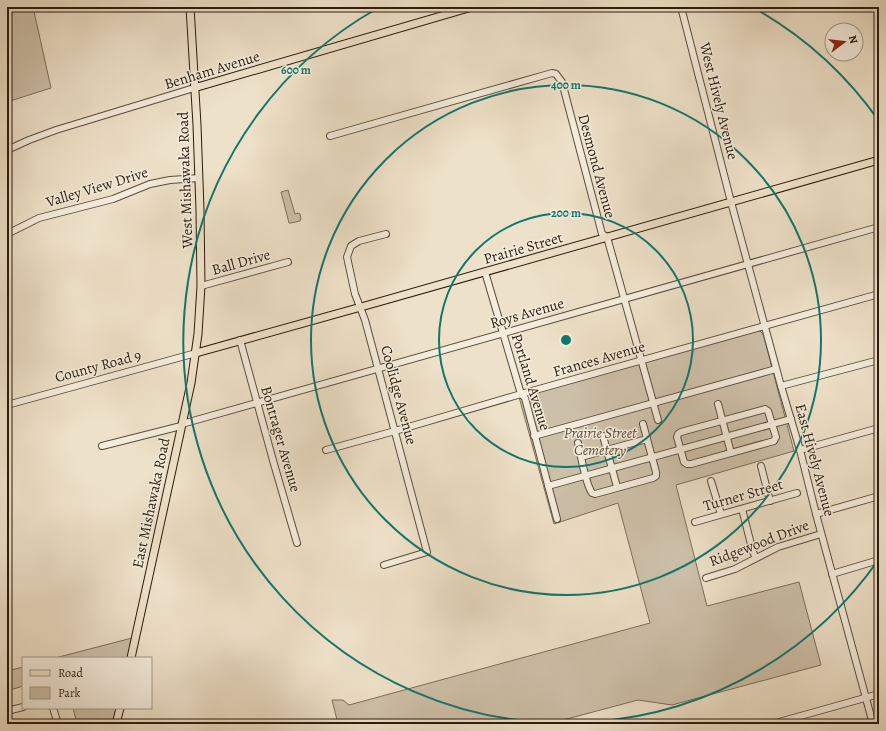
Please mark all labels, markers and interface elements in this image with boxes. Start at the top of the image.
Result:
north arrow [824,22,864,62]
text: N [845,34,861,45]
street label: West Hively Avenue [695,39,743,162]
street label: Benham Avenue [162,46,262,94]
text: 600 m [281,62,311,78]
text: 400 m [551,77,581,93]
street label: West Mishawaka Road [173,110,197,250]
street label: Desmond Avenue [573,112,621,221]
street label: Valley View Drive [43,162,151,212]
text: 200 m [551,205,581,221]
street label: Prairie Street [481,227,565,269]
street label: Ball Drive [209,244,273,280]
street label: Roys Avenue [488,293,567,333]
street label: Portland Avenue [507,331,555,433]
centre of rings [559,333,573,347]
street label: Frances Avenue [551,336,648,382]
street label: Coolidge Avenue [376,343,422,447]
street label: County Road 9 [53,345,144,387]
street label: Bontrager Avenue [256,384,306,495]
street label: East Hively Avenue [790,401,840,519]
park label: Prairie Street Cemetery [564,423,637,460]
street label: East Mishawaka Road [127,435,175,570]
street label: Turner Street [701,474,785,516]
street label: Ridgewood Drive [706,515,812,571]
legend [22,657,152,709]
text: Road [58,665,84,681]
text: Park [58,685,81,701]

